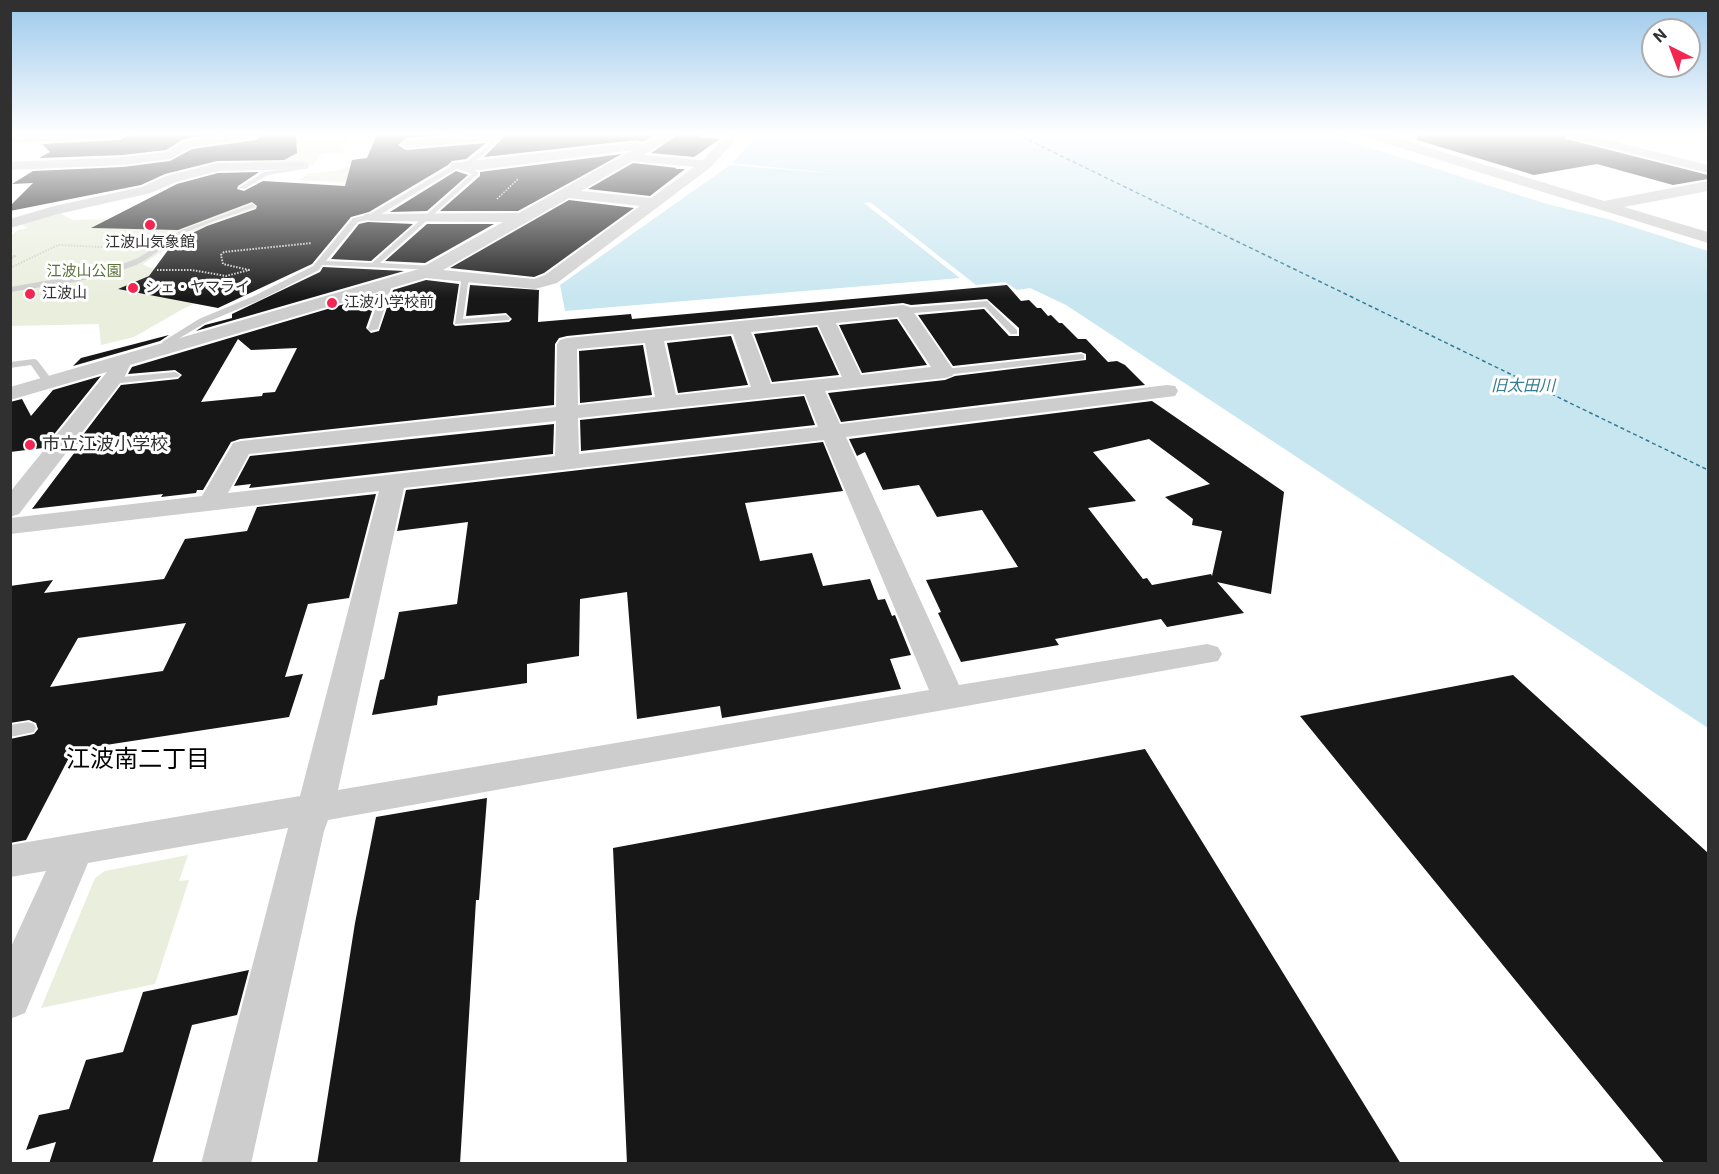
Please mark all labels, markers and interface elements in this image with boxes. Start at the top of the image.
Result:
north arrow [1641,18,1701,78]
text: N [1649,25,1671,47]
marker: 江波山気象館 [143,218,157,232]
place label: 江波山気象館 [105,234,195,252]
park label: 江波山公園 [47,263,121,281]
place label: シェ・ヤマライ [145,279,250,297]
marker: シェ・ヤマライ [126,281,140,295]
place label: 江波山 [42,285,87,303]
marker: 江波山 [23,287,37,301]
place label: 江波小学校前 [344,294,434,312]
marker: 江波小学校前 [325,296,339,310]
water label: 旧太田川 [1491,377,1555,397]
place label: 市立江波小学校 [42,434,168,456]
marker: 市立江波小学校 [23,438,37,452]
district label: 江波南二丁目 [66,747,210,775]

